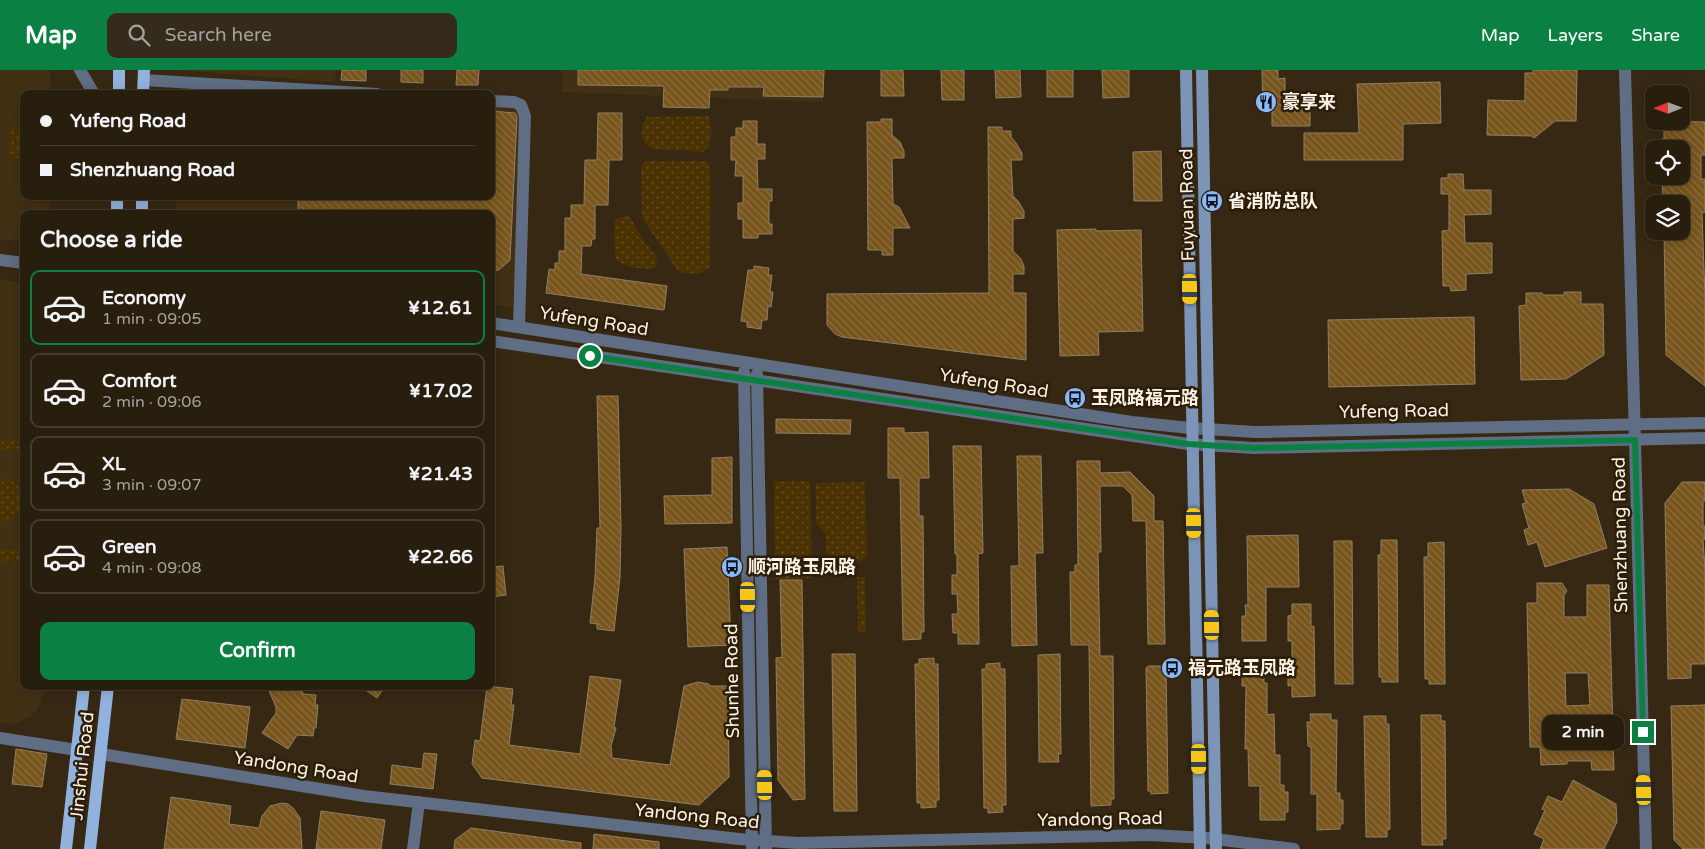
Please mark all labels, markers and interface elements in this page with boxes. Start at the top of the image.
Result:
search box [107,13,457,58]
text: Map [25,21,77,50]
icon: search [125,21,153,49]
text: Search here [165,24,272,46]
text: Map [1481,24,1520,46]
text: Layers [1548,24,1603,46]
text: Share [1631,24,1680,46]
north arrow [1645,85,1690,130]
map controls [1645,85,1690,240]
restaurant icon: 豪享来 [1254,90,1278,114]
place label: 豪享来 [1282,91,1336,113]
text: Yufeng Road [70,110,186,132]
button: locate [1645,140,1690,185]
street label: Fuyuan Road [1175,148,1199,262]
text: Shenzhuang Road [70,159,235,181]
bus stop icon: 省消防总队 [1200,189,1224,213]
place label: 省消防总队 [1228,190,1318,212]
button: layers [1645,195,1690,240]
text: Choose a ride [40,227,183,253]
car [1182,274,1197,304]
icon: car [42,285,87,330]
text: Economy [102,287,186,309]
text: ¥12.61 [408,297,473,319]
street label: Yufeng Road [538,302,650,340]
text: 1 min · 09:05 [102,309,201,329]
route start [579,345,601,367]
street label: Yufeng Road [938,364,1050,402]
icon: car [42,368,87,413]
text: Comfort [102,370,176,392]
text: ¥17.02 [409,380,473,402]
bus stop icon: 玉凤路福元路 [1063,386,1087,410]
place label: 玉凤路福元路 [1091,387,1199,409]
text: 2 min · 09:06 [102,392,201,412]
street label: Yufeng Road [1339,399,1449,423]
icon: car [42,451,87,496]
text: XL [102,453,126,475]
street label: Shenzhuang Road [1608,457,1632,613]
text: ¥21.43 [408,463,473,485]
text: 3 min · 09:07 [102,475,201,495]
car [1186,508,1201,538]
icon: car [42,534,87,579]
text: Green [102,536,156,558]
text: ¥22.66 [408,546,473,568]
bus stop icon: 顺河路玉凤路 [720,555,744,579]
place label: 顺河路玉凤路 [748,556,856,578]
text: 4 min · 09:08 [102,558,201,578]
car [740,582,755,612]
car [1204,610,1219,640]
button: Confirm [40,622,475,680]
street label: Shunhe Road [720,623,744,739]
bus stop icon: 福元路玉凤路 [1160,656,1184,680]
place label: 福元路玉凤路 [1188,657,1296,679]
street label: Jinshui Road [65,711,99,821]
callout: 2 min [1543,714,1626,750]
route end [1632,721,1654,743]
text: 2 min [1562,722,1604,742]
car [1191,744,1206,774]
street label: Yandong Road [232,746,360,788]
car [757,770,772,800]
car [1635,775,1652,805]
street label: Yandong Road [633,798,761,834]
street label: Yandong Road [1037,807,1163,831]

